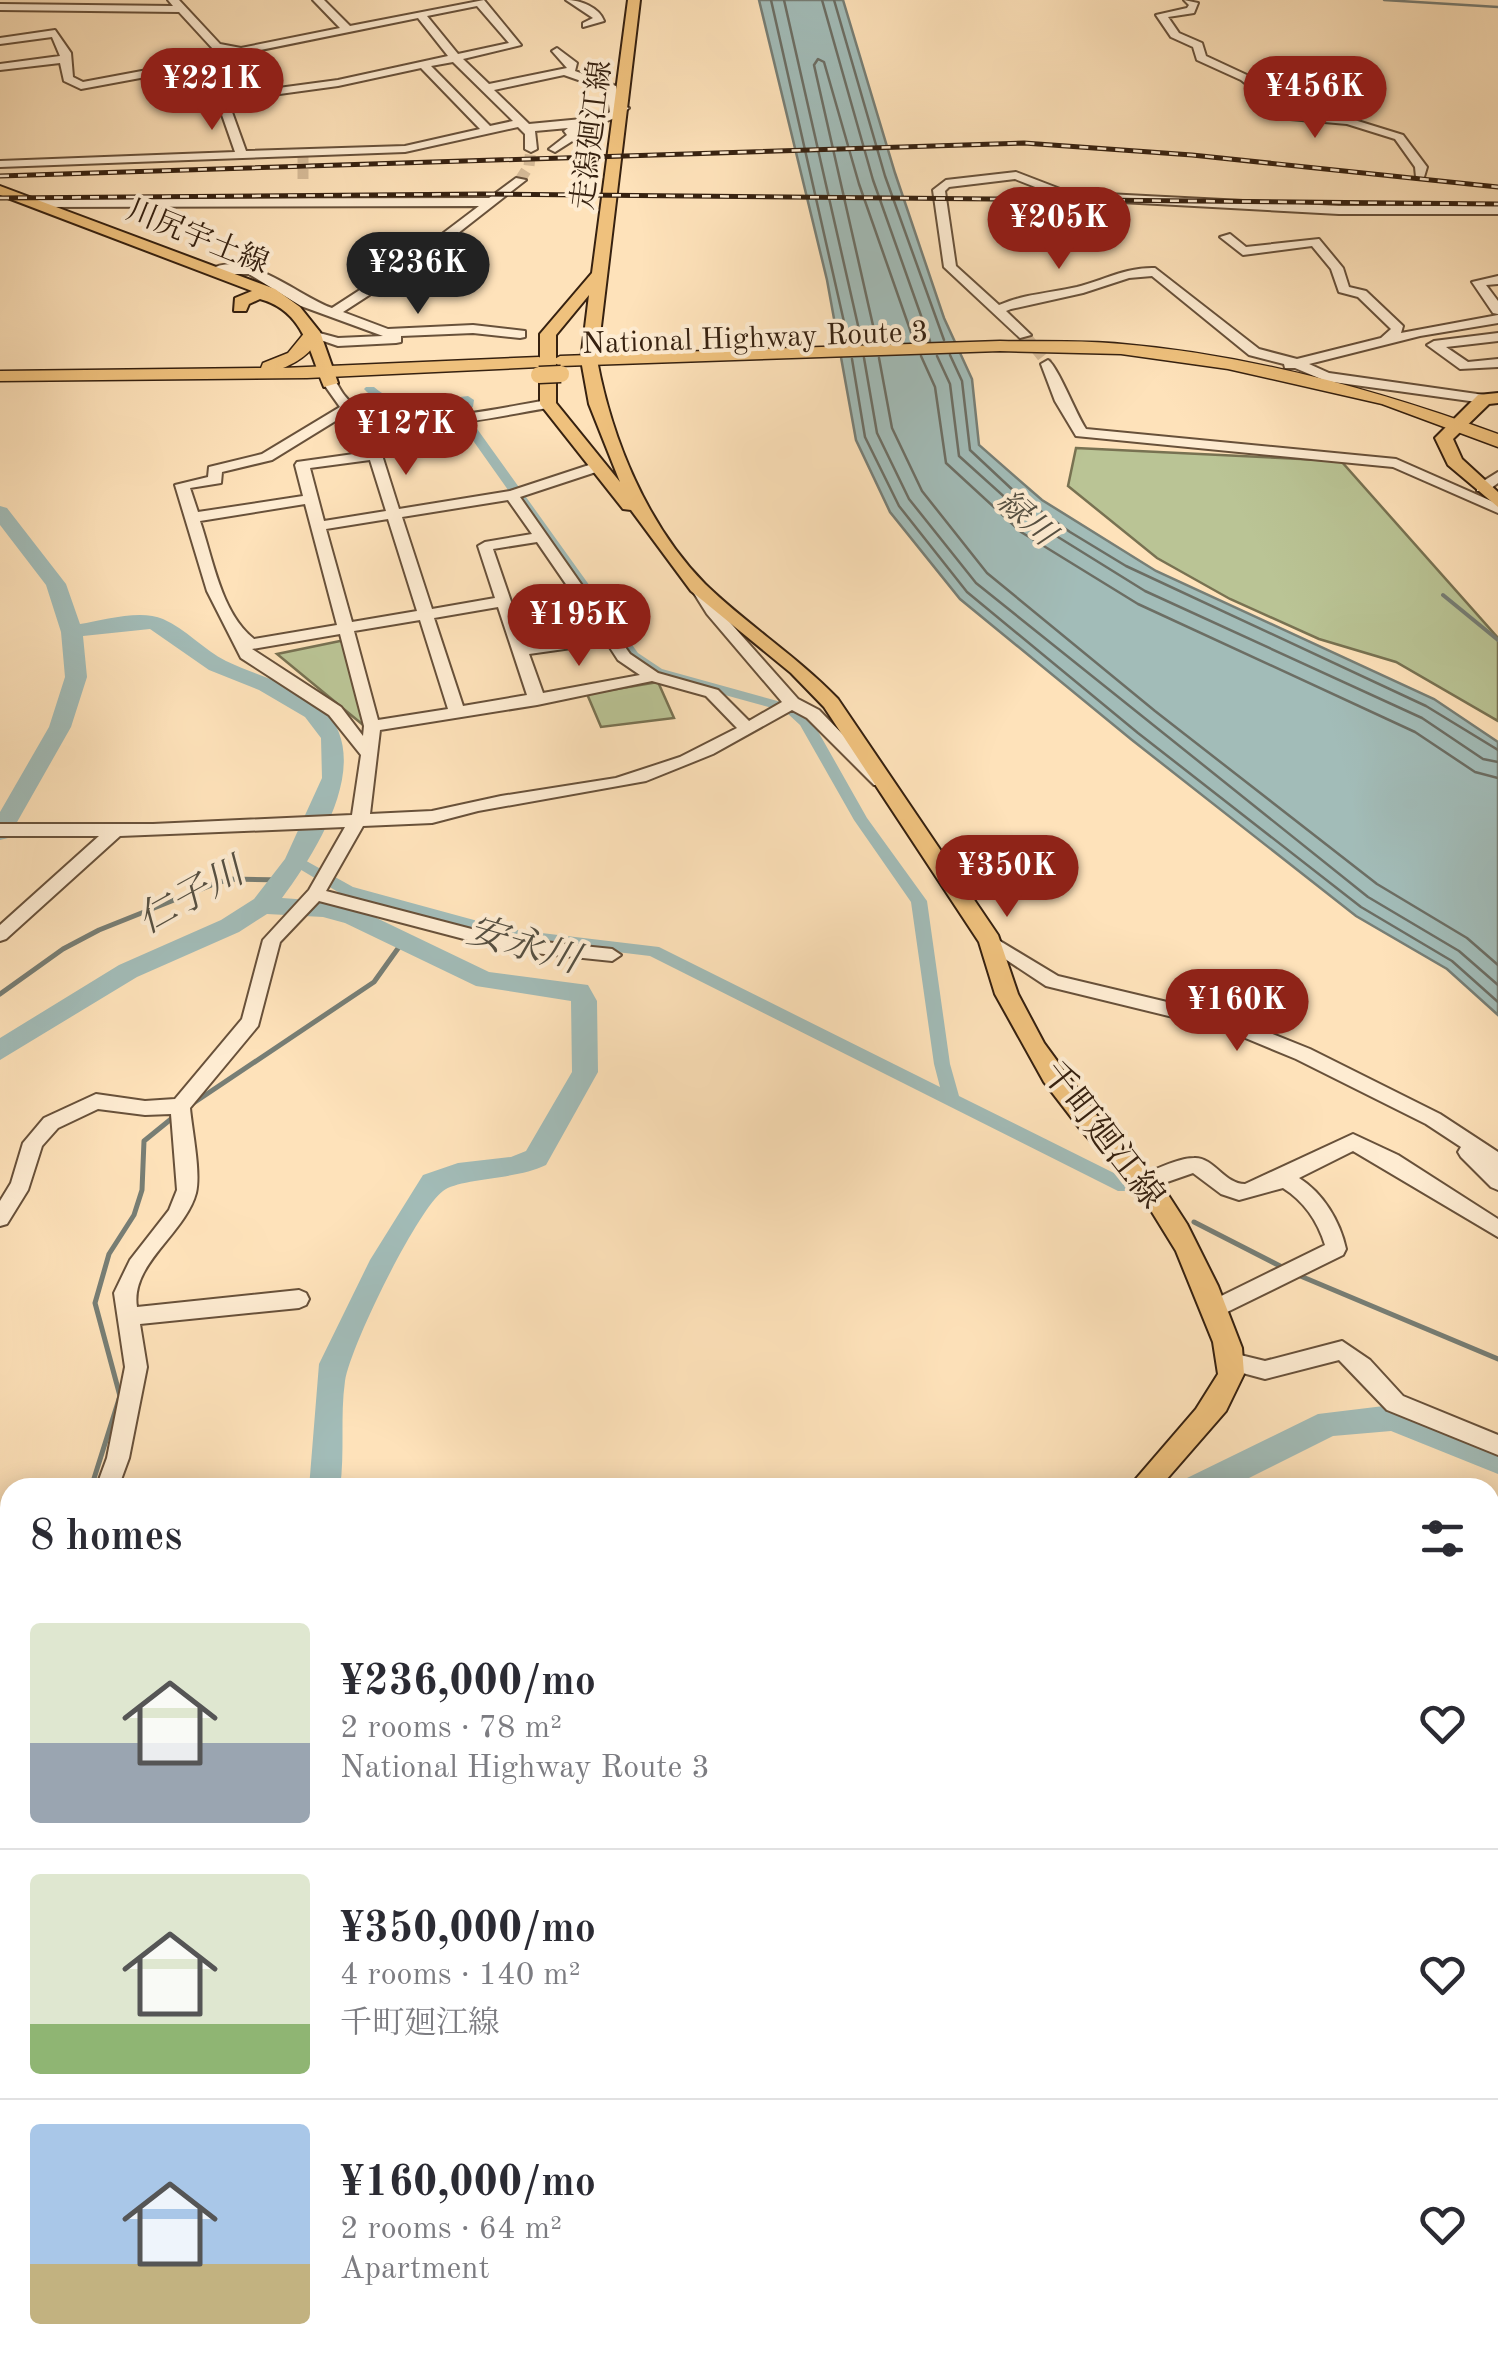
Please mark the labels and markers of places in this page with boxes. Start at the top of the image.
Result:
pin: ¥221K [142,48,282,133]
pin: ¥456K [1245,56,1385,141]
pin: ¥205K [989,187,1129,272]
pin: ¥236K [348,232,488,317]
pin: ¥127K [336,393,476,478]
pin: ¥195K [509,584,649,669]
pin: ¥350K [937,835,1077,920]
pin: ¥160K [1167,969,1307,1054]

